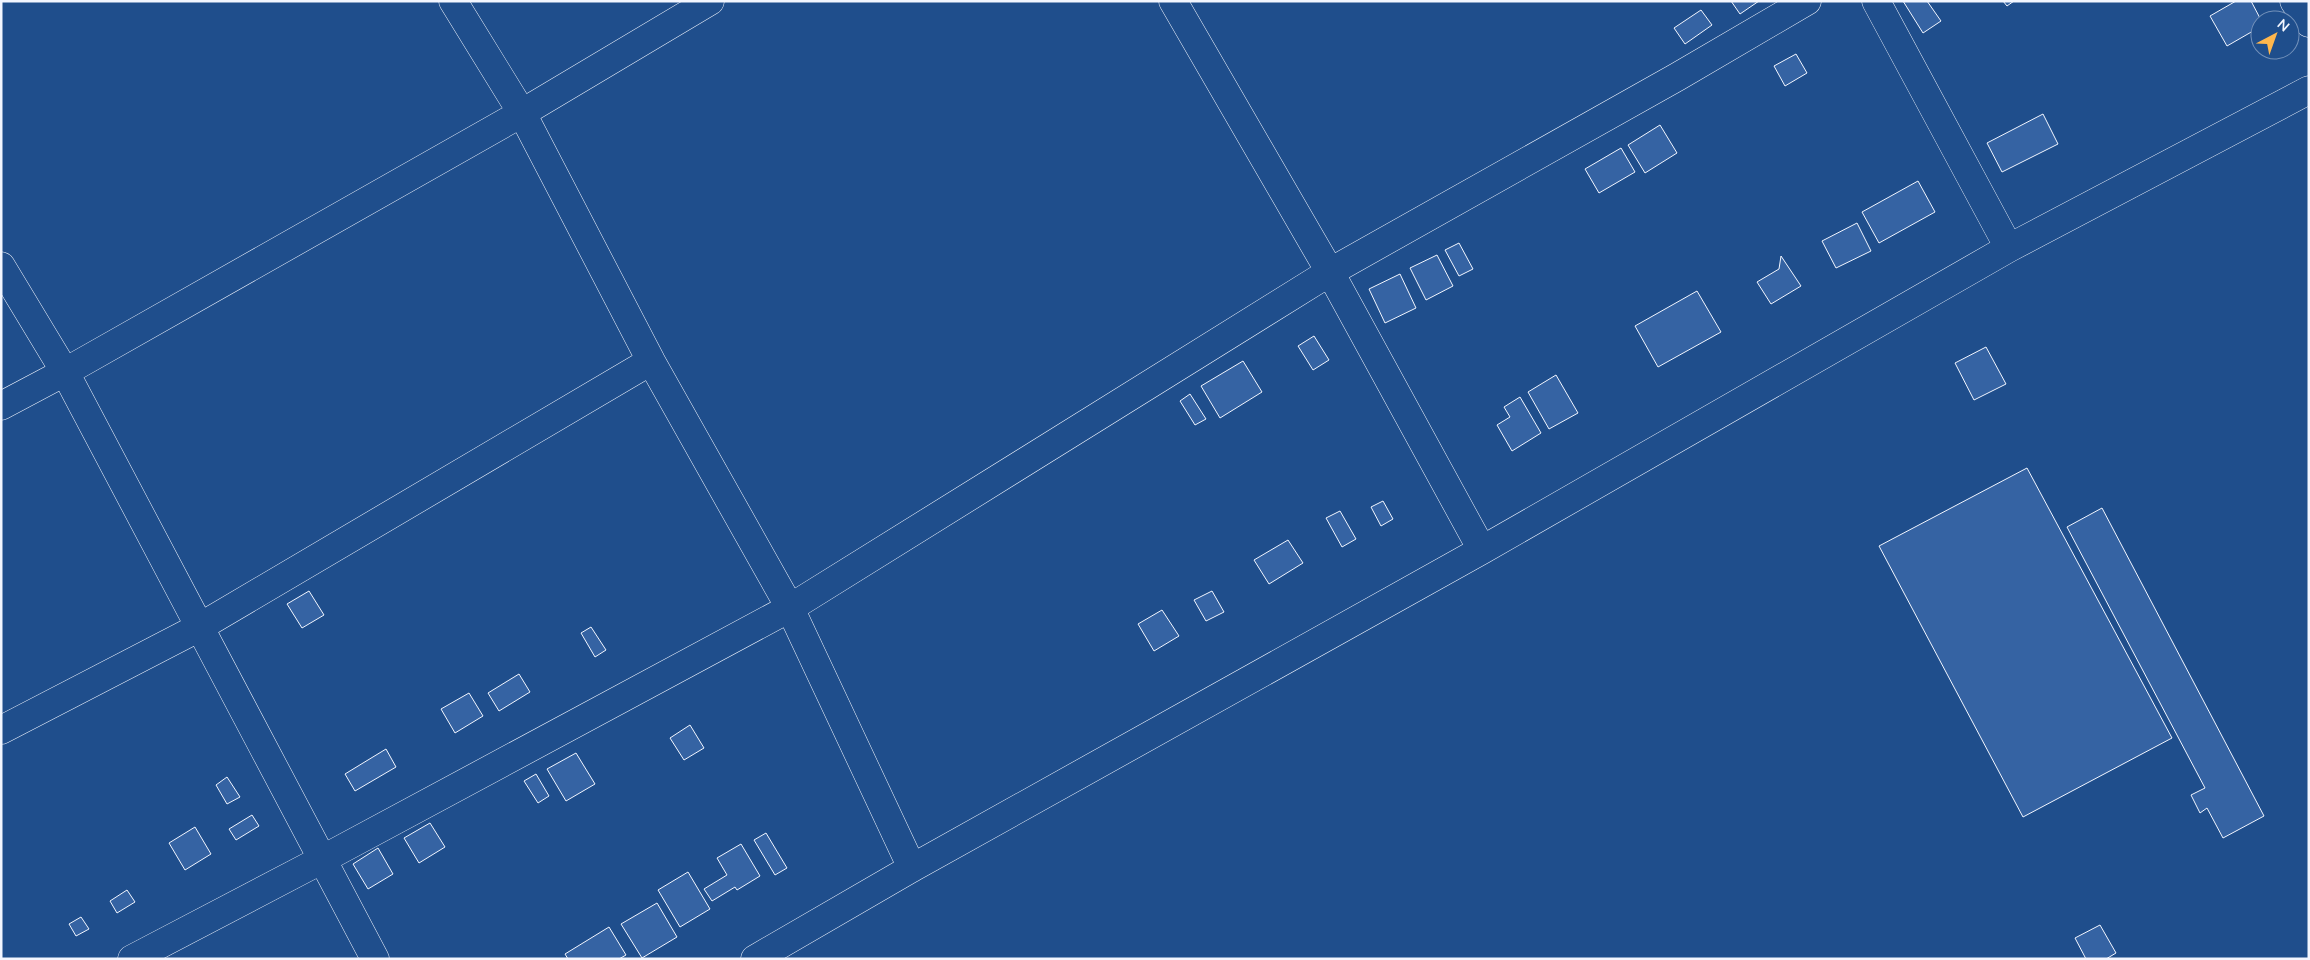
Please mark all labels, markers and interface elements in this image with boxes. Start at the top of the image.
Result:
north arrow [2250,10,2300,60]
text: N [2274,15,2293,35]

